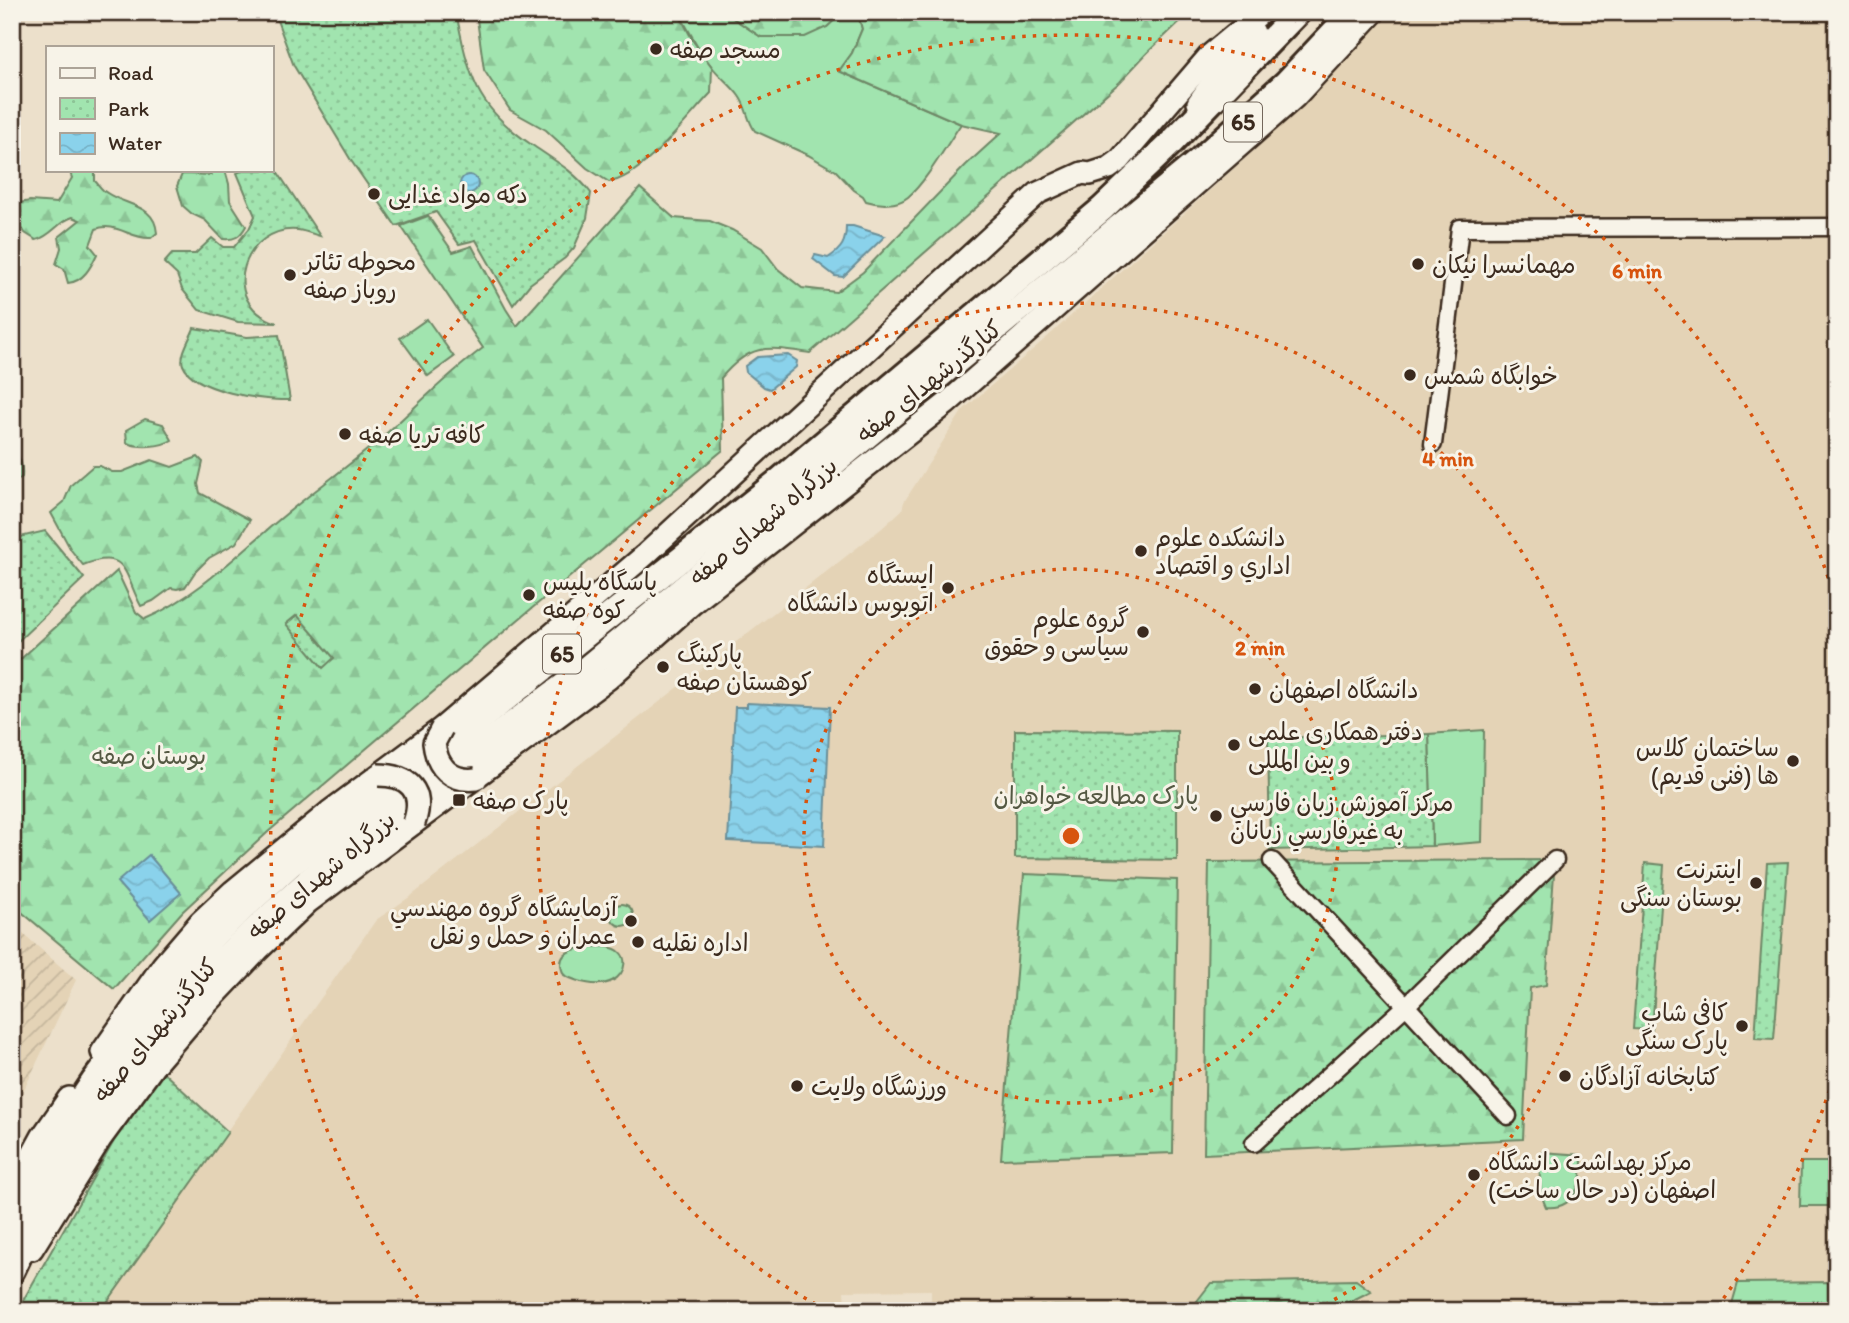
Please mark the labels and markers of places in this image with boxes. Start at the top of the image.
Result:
place label: مسجد صفه [670,35,781,64]
marker: مسجد صفه [648,41,664,57]
place label: دکه مواد غذایی [388,180,528,210]
marker: دکه مواد غذایی [366,186,382,202]
place label: محوطه تئاتر روباز صفه [302,247,416,304]
place label: مهمانسرا نیکان [1432,250,1576,279]
marker: مهمانسرا نیکان [1410,256,1426,272]
marker: محوطه تئاتر روباز صفه [282,267,298,283]
place label: خوابگاه شمس [1424,361,1558,391]
marker: خوابگاه شمس [1402,367,1418,383]
place label: کافه تریا صفه [359,420,485,449]
marker: کافه تریا صفه [337,426,353,442]
place label: دانشکده علوم اداري و اقتصاد [1155,523,1290,583]
marker: دانشکده علوم اداري و اقتصاد [1133,543,1149,559]
place label: ایستگاه اتوبوس دانشگاه [787,560,934,618]
place label: پاسگاه پلیس کوه صفه [543,567,657,625]
marker: ایستگاه اتوبوس دانشگاه [940,580,956,596]
marker: پاسگاه پلیس کوه صفه [521,587,537,603]
place label: گروه علوم سیاسی و حقوق [984,604,1129,662]
marker: گروه علوم سیاسی و حقوق [1135,624,1151,640]
place label: پارکینگ کوهستان صفه [677,639,812,697]
marker: پارکینگ کوهستان صفه [655,659,671,675]
place label: دانشگاه اصفهان [1269,675,1419,704]
marker: دانشگاه اصفهان [1247,681,1263,697]
place label: دفتر همکاری علمی و بین المللی [1248,717,1423,775]
place label: ساختمان کلاس ها (فنی قدیم) [1636,733,1779,794]
marker: دفتر همکاری علمی و بین المللی [1226,737,1242,753]
marker: ساختمان کلاس ها (فنی قدیم) [1785,753,1801,769]
place label: پارک صفه [473,786,569,816]
place label: مرکز آموزش زبان فارسي به غيرفارسي زبانان [1230,788,1454,852]
marker: پارک صفه [451,792,467,808]
marker: مرکز آموزش زبان فارسي به غيرفارسي زبانان [1208,808,1224,824]
centre of rings [1059,824,1083,848]
place label: اینترنت بوستان سنگی [1620,855,1742,913]
marker: اینترنت بوستان سنگی [1748,875,1764,891]
place label: آزمايشگاه گروه مهندسي عمران و حمل و نقل [390,893,618,950]
marker: آزمايشگاه گروه مهندسي عمران و حمل و نقل [623,913,639,929]
place label: اداره نقليه [652,928,749,957]
marker: اداره نقليه [630,934,646,950]
place label: کافی شاپ پارک سنگی [1625,998,1728,1056]
marker: کافی شاپ پارک سنگی [1734,1018,1750,1034]
place label: کتابخانه آزادگان [1579,1062,1719,1091]
marker: کتابخانه آزادگان [1557,1068,1573,1084]
place label: ورزشگاه ولایت [811,1072,947,1101]
marker: ورزشگاه ولایت [789,1078,805,1094]
place label: مرکز بهداشت دانشگاه اصفهان (در حال ساخت) [1488,1147,1716,1204]
marker: مرکز بهداشت دانشگاه اصفهان (در حال ساخت) [1466,1167,1482,1183]

